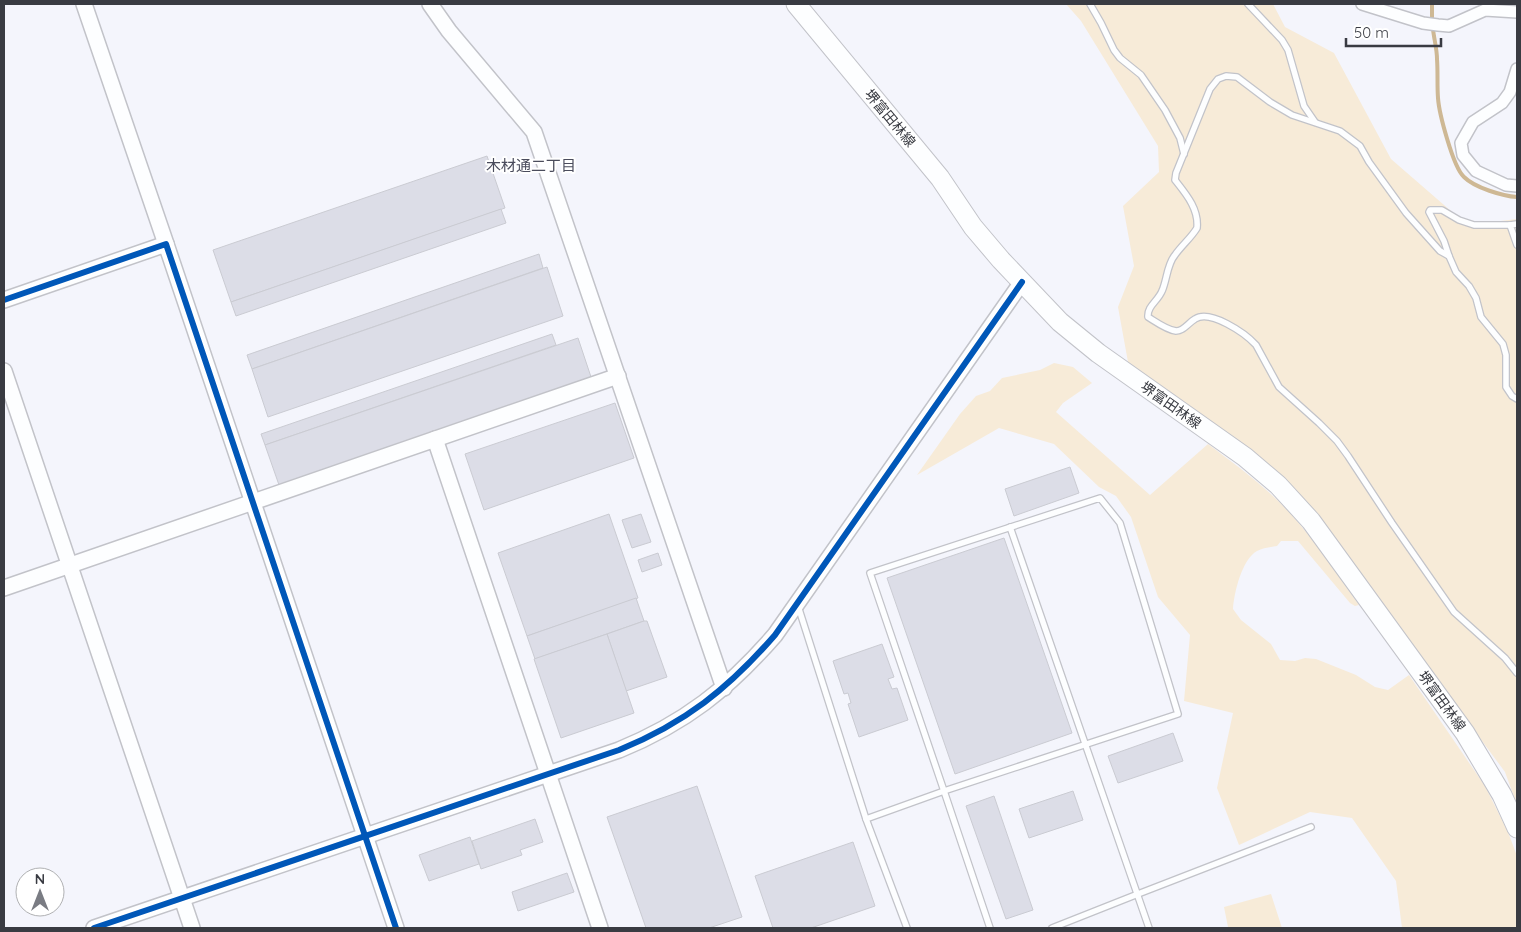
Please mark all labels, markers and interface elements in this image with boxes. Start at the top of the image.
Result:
scale bar [1346,15,1441,47]
text: 50 m [1354,23,1389,42]
street label: 堺富田林線 [861,85,919,151]
district label: 木材通二丁目 [486,156,576,175]
street label: 堺富田林線 [1137,378,1205,432]
street label: 堺富田林線 [1414,667,1470,735]
north arrow [15,867,65,917]
text: N [35,870,45,888]

